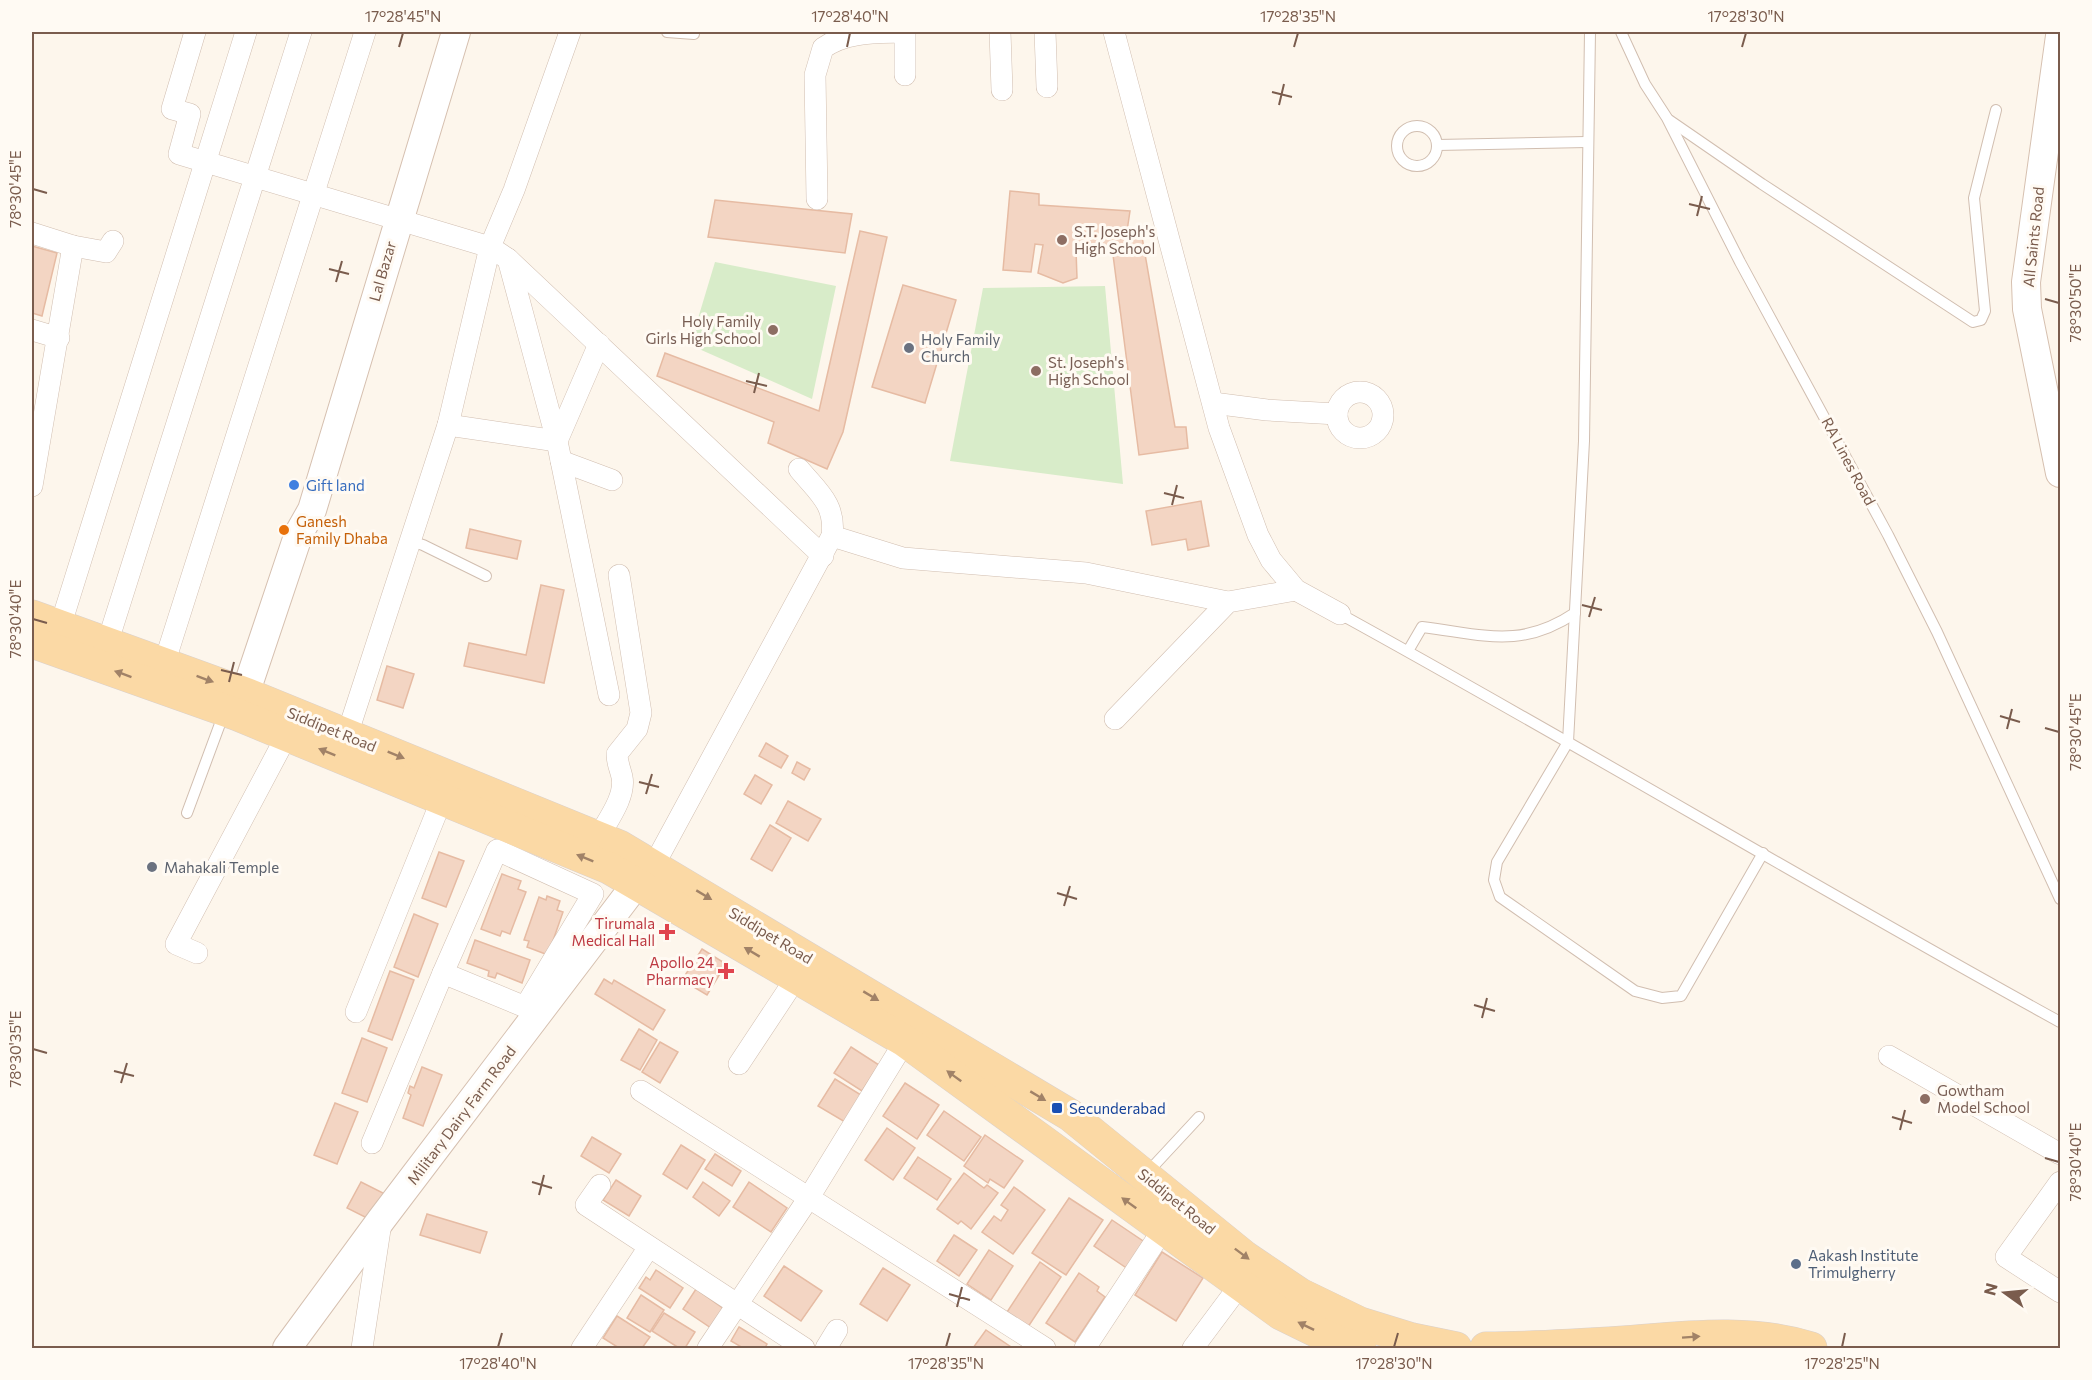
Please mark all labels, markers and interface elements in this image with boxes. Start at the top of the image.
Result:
text: 17°28'45"N [365,7,441,25]
text: 17°28'40"N [811,7,889,25]
text: 17°28'35"N [1260,7,1336,25]
text: 17°28'30"N [1707,7,1785,25]
text: 78°30'45"E [6,150,24,228]
street label: All Saints Road [2019,186,2047,288]
place label: S.T. Joseph's High School [1074,222,1156,257]
marker: S.T. Joseph's High School [1055,233,1069,247]
street label: Lal Bazar [365,239,399,303]
text: 78°30'50"E [2066,264,2084,342]
place label: Holy Family Girls High School [645,312,761,347]
marker: Holy Family Girls High School [766,323,780,337]
place label: Holy Family Church [921,330,1001,365]
marker: Holy Family Church [902,341,916,355]
place label: St. Joseph's High School [1048,353,1129,388]
marker: St. Joseph's High School [1029,364,1043,378]
street label: RA Lines Road [1818,414,1880,508]
place label: Gift land [306,476,365,494]
marker: Gift land [287,478,301,492]
place label: Ganesh Family Dhaba [296,512,388,547]
marker: Ganesh Family Dhaba [277,523,291,537]
text: 78°30'40"E [6,580,24,658]
one-way arrow [114,669,132,679]
one-way arrow [196,674,214,684]
text: 78°30'45"E [2066,693,2084,771]
street label: Siddipet Road [285,703,379,755]
one-way arrow [317,747,335,757]
one-way arrow [387,750,405,760]
one-way arrow [576,853,594,862]
place label: Mahakali Temple [164,858,279,876]
marker: Mahakali Temple [145,860,159,874]
one-way arrow [696,890,712,901]
street label: Siddipet Road [726,903,816,967]
place label: Tirumala Medical Hall [572,914,655,949]
marker: Tirumala Medical Hall [660,925,674,939]
one-way arrow [744,947,760,958]
place label: Apollo 24 Pharmacy [646,953,714,988]
marker: Apollo 24 Pharmacy [719,964,733,978]
one-way arrow [863,990,879,1001]
text: 78°30'35"E [6,1010,24,1088]
street label: Military Dairy Farm Road [403,1042,519,1188]
one-way arrow [947,1070,963,1082]
place label: Gowtham Model School [1937,1081,2030,1116]
one-way arrow [1030,1091,1046,1102]
marker: Gowtham Model School [1918,1092,1932,1106]
place label: Secunderabad [1069,1099,1166,1117]
marker: Secunderabad [1050,1101,1064,1115]
text: 78°30'40"E [2066,1123,2084,1201]
street label: Siddipet Road [1135,1164,1219,1238]
one-way arrow [1122,1197,1137,1209]
place label: Aakash Institute Trimulgherry [1808,1246,1918,1281]
one-way arrow [1234,1247,1250,1260]
marker: Aakash Institute Trimulgherry [1789,1257,1803,1271]
north arrow [1975,1263,2035,1323]
text: N [1979,1281,2001,1297]
one-way arrow [1297,1322,1314,1331]
one-way arrow [1682,1333,1701,1342]
text: 17°28'40"N [459,1354,537,1372]
text: 17°28'35"N [908,1354,984,1372]
text: 17°28'30"N [1355,1354,1433,1372]
text: 17°28'25"N [1804,1354,1880,1372]

